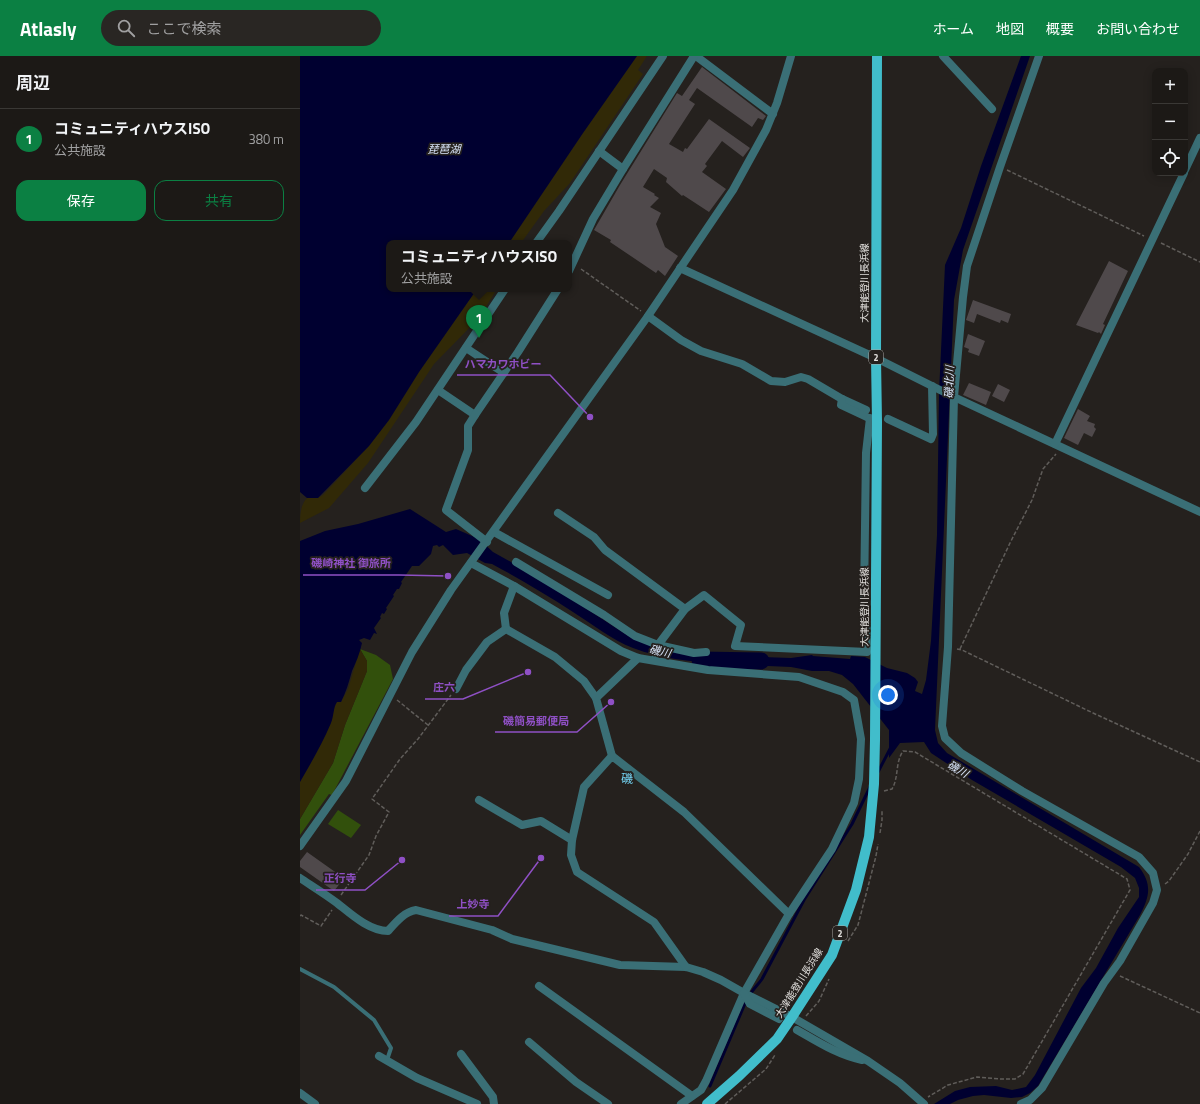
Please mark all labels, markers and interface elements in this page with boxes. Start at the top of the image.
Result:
search box [101,10,381,46]
text: Atlasly [20,14,77,43]
icon: search [115,17,137,39]
text: ここで検索 [147,17,222,40]
text: ホーム [932,18,974,39]
text: 地図 [996,18,1024,39]
text: 概要 [1046,18,1074,39]
text: お問い合わせ [1096,18,1180,39]
map controls [1152,68,1188,176]
button: + [1152,68,1188,104]
text: 周辺 [16,70,50,96]
button: − [1152,104,1188,140]
text: コミュニティハウスISO [54,117,210,140]
text: 1 [25,129,33,149]
text: 380 m [248,129,284,149]
text: 公共施設 [54,140,106,160]
button: locate [1152,140,1188,176]
water label: 琵琶湖 [428,141,462,157]
button: 保存 [16,180,146,221]
button: 共有 [154,180,284,221]
popup [386,240,572,292]
street label: 大津能登川長浜線 [857,243,872,323]
text: コミュニティハウスISO [401,245,557,268]
text: 公共施設 [401,268,453,288]
pin: 1 [466,305,492,338]
road number: 2 [869,350,883,364]
callout: ハマカワホビー [457,352,550,375]
text: ハマカワホビー [465,356,542,372]
water label: 磯北川 [940,364,958,399]
callout: 磯崎神社 御旅所 [303,552,399,575]
text: 磯崎神社 御旅所 [311,555,391,571]
street label: 大津能登川長浜線 [857,567,872,647]
water label: 磯川 [647,641,673,661]
callout: 庄六 [425,676,463,699]
text: 庄六 [433,679,455,695]
your location [878,685,898,705]
callout: 磯簡易郵便局 [495,709,577,732]
text: 磯簡易郵便局 [503,713,569,729]
water label: 磯川 [944,757,972,782]
district label: 磯 [621,769,633,788]
callout: 正行寺 [316,867,365,890]
text: 正行寺 [324,870,357,886]
callout: 上妙寺 [449,893,498,916]
text: 上妙寺 [457,896,490,912]
road number: 2 [833,926,847,940]
street label: 大津能登川長浜線 [771,945,827,1021]

